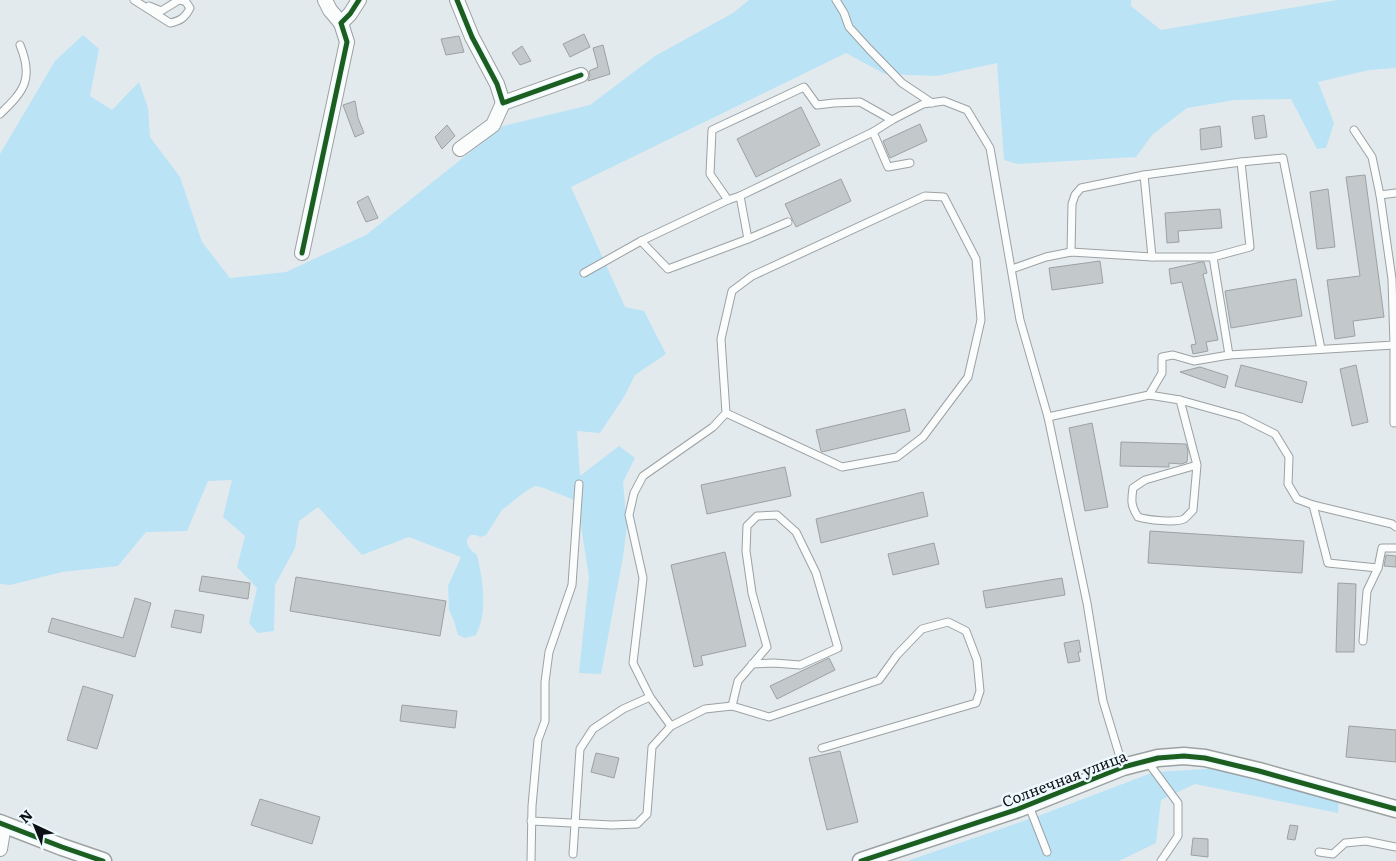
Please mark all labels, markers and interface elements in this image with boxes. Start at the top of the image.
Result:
street label: Солнечная улица [998,743,1131,812]
north arrow [10,801,60,851]
text: N [14,804,37,827]

